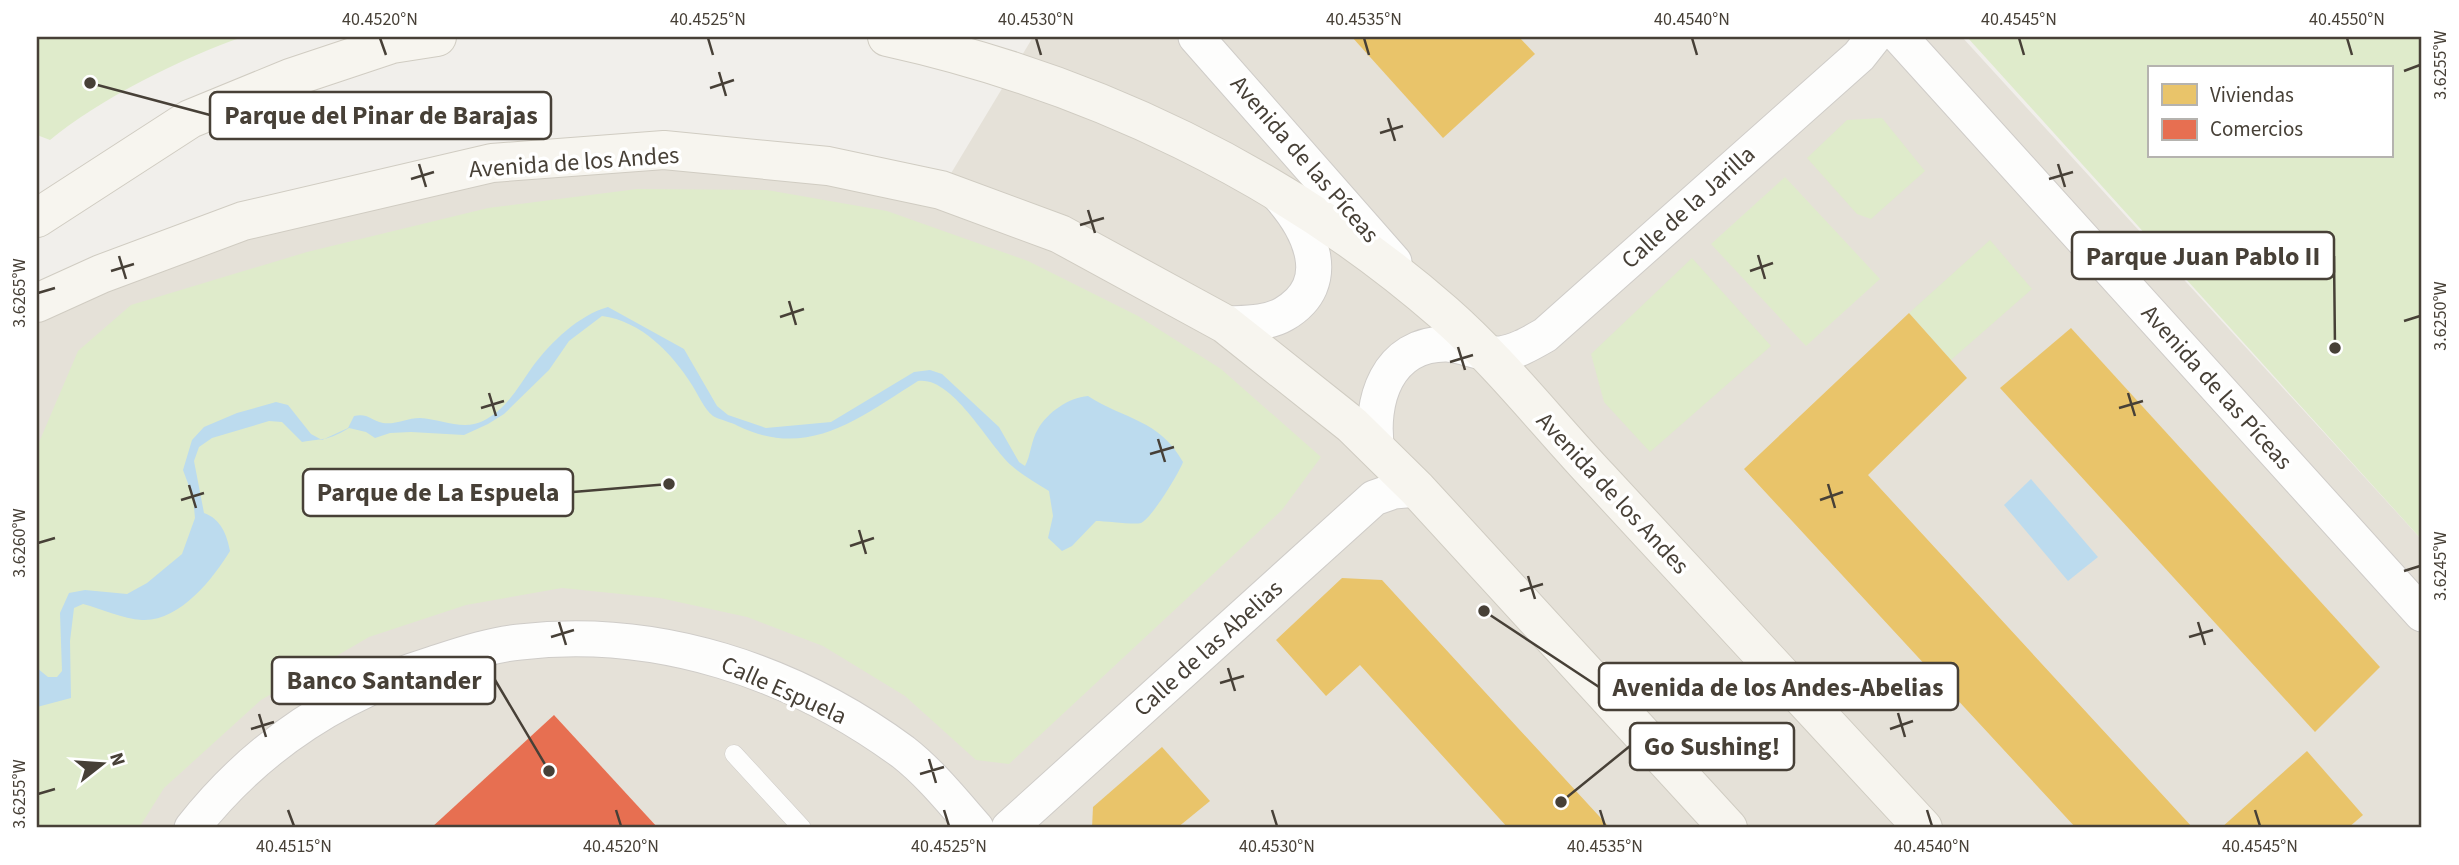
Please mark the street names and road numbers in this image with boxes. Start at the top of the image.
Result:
street label: Avenida de las Píceas [1222,68,1387,251]
street label: Avenida de los Andes [468,138,680,187]
street label: Calle de la Jarilla [1613,138,1763,277]
street label: Avenida de las Píceas [2133,297,2301,478]
street label: Avenida de los Andes [1528,404,1697,582]
street label: Calle de las Abelias [1126,572,1291,725]
street label: Calle Espuela [715,647,852,734]

